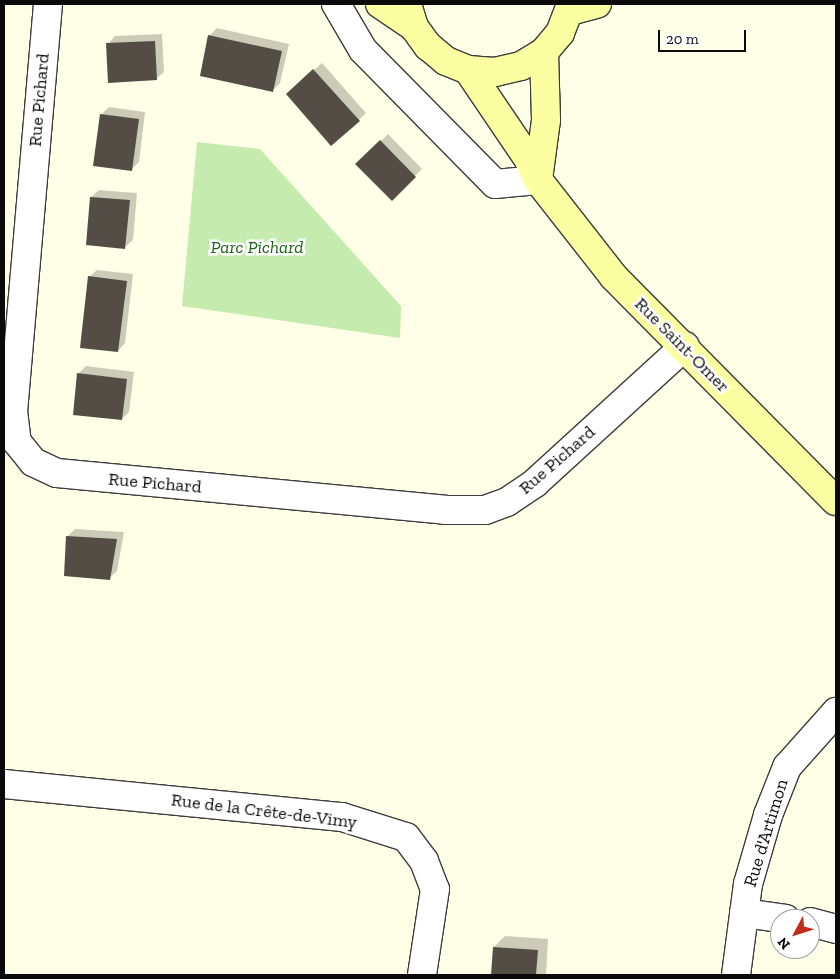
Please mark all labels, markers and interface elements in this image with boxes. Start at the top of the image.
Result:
scale bar [660,20,748,52]
text: 20 m [666,30,699,48]
street label: Rue Pichard [24,52,54,148]
park label: Parc Pichard [211,236,303,258]
street label: Rue Saint-Omer [630,293,734,397]
street label: Rue Pichard [515,421,599,499]
street label: Rue Pichard [107,468,203,498]
street label: Rue d'Artimon [739,776,793,890]
street label: Rue de la Crête-de-Vimy [170,789,358,833]
north arrow [770,909,820,959]
text: N [774,934,794,953]

